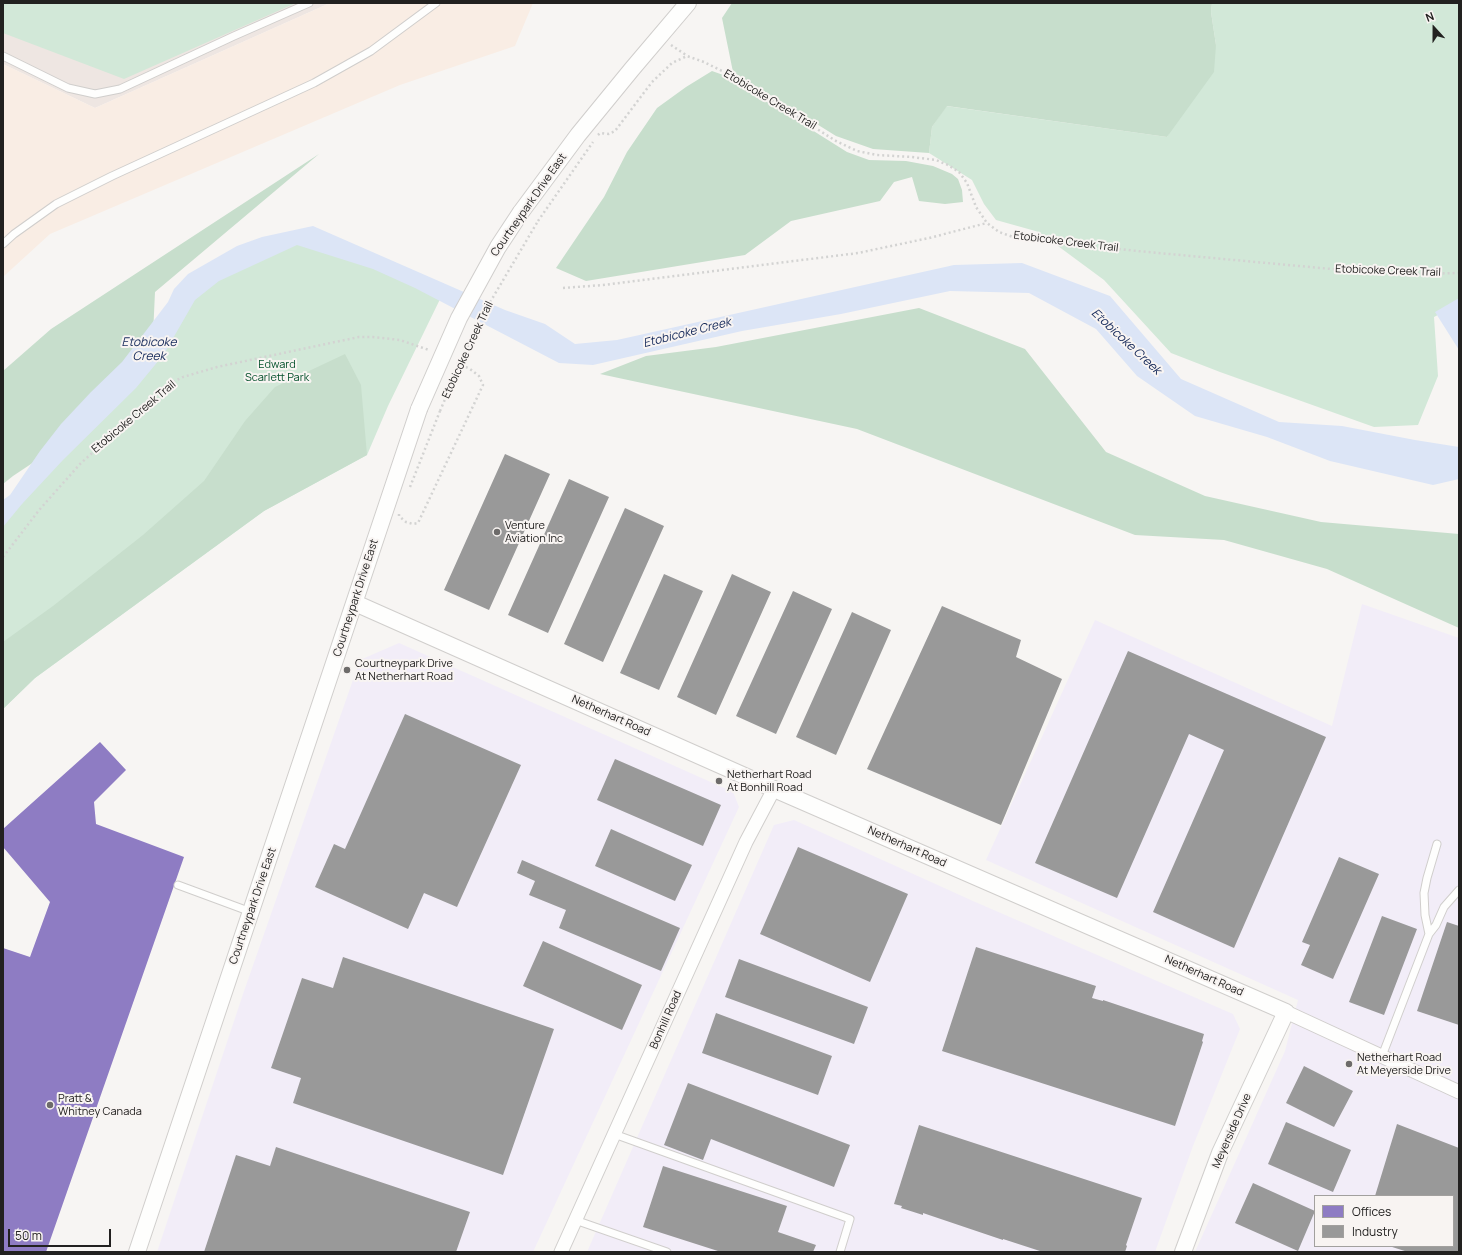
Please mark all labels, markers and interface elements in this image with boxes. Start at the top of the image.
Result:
north arrow [1414,8,1454,48]
text: N [1423,8,1436,25]
street label: Etobicoke Creek Trail [721,67,819,133]
street label: Courtneypark Drive East [488,151,570,259]
street label: Etobicoke Creek Trail [1013,229,1119,255]
street label: Etobicoke Creek Trail [1335,263,1441,279]
street label: Etobicoke Creek Trail [440,299,496,401]
water label: Etobicoke Creek [1088,306,1164,378]
water label: Etobicoke Creek [642,315,732,351]
water label: Etobicoke Creek [122,336,176,364]
park label: Edward Scarlett Park [245,358,309,384]
street label: Etobicoke Creek Trail [89,378,179,456]
place label: Venture Aviation Inc [505,519,563,545]
marker: Venture Aviation Inc [492,527,502,537]
street label: Courtneypark Drive East [331,538,381,658]
place label: Courtneypark Drive At Netherhart Road [355,657,453,683]
marker: Courtneypark Drive At Netherhart Road [342,665,352,675]
street label: Netherhart Road [570,693,652,739]
place label: Netherhart Road At Bonhill Road [727,768,812,794]
marker: Netherhart Road At Bonhill Road [714,776,724,786]
street label: Netherhart Road [866,824,948,870]
street label: Courtneypark Drive East [227,846,279,966]
street label: Netherhart Road [1163,953,1245,999]
street label: Bonhill Road [647,989,685,1051]
place label: Netherhart Road At Meyerside Drive [1357,1051,1451,1077]
marker: Netherhart Road At Meyerside Drive [1344,1059,1354,1069]
place label: Pratt & Whitney Canada [58,1092,142,1118]
street label: Meyerside Drive [1210,1092,1254,1170]
marker: Pratt & Whitney Canada [45,1100,55,1110]
legend [1314,1195,1454,1247]
text: Offices [1352,1203,1391,1220]
scale bar [10,1221,113,1247]
text: Industry [1352,1223,1398,1240]
text: 50 m [15,1227,42,1244]

